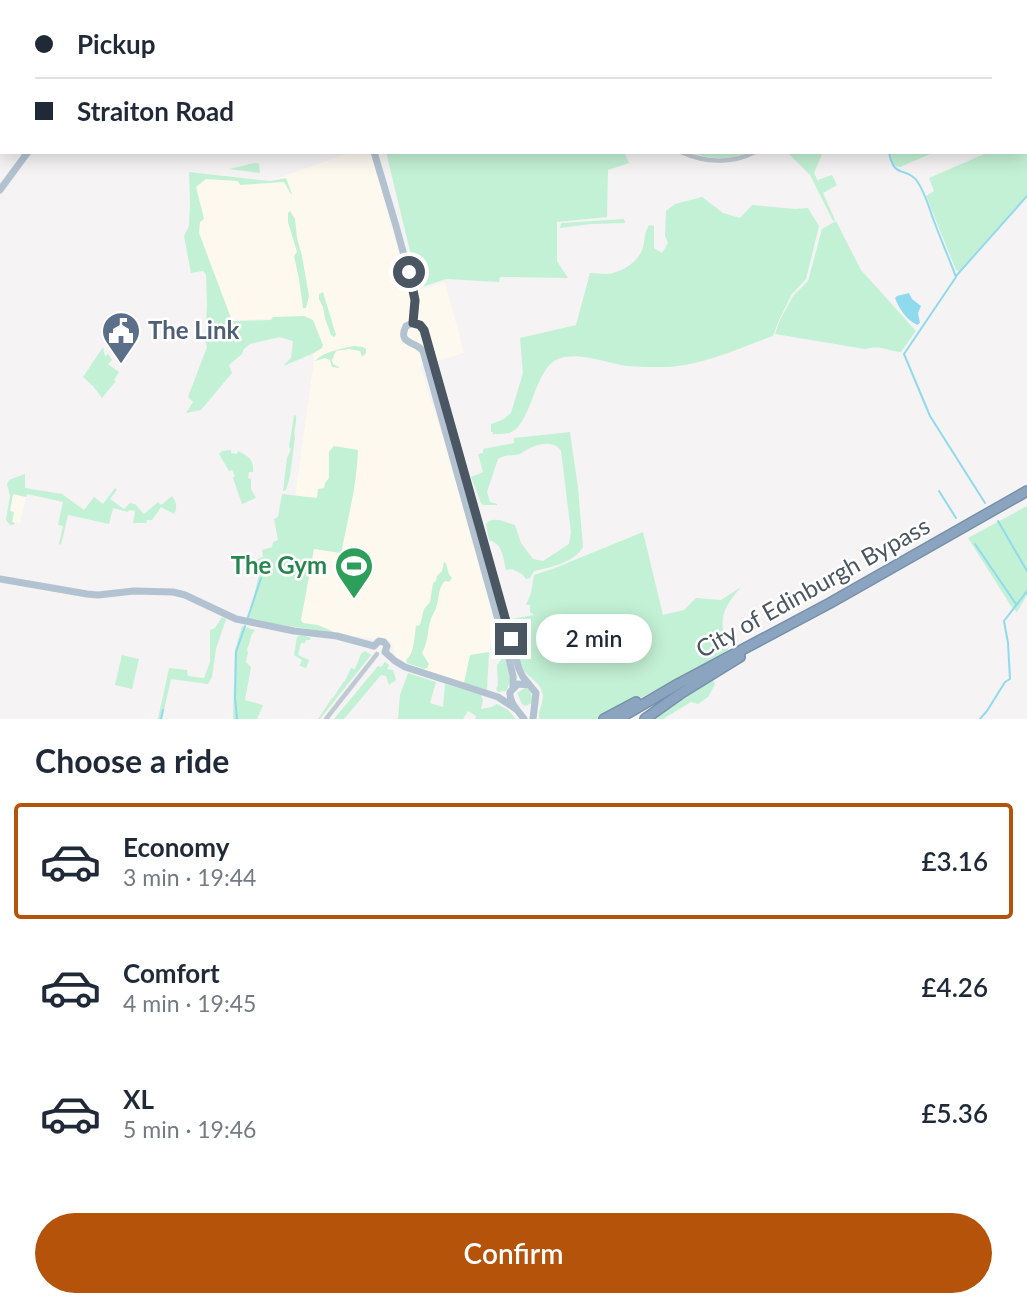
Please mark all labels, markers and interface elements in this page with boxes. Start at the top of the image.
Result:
text: Pickup [77,28,156,60]
text: Straiton Road [77,95,234,127]
route start [393,256,425,288]
public building icon: The Link [100,310,142,365]
place label: The Link [148,315,239,344]
street label: City of Edinburgh Bypass [690,510,934,663]
sports icon: The Gym [333,545,375,600]
place label: The Gym [231,550,327,579]
callout: 2 min [536,614,651,664]
route end [495,623,527,655]
text: 2 min [566,624,622,652]
text: Choose a ride [35,741,229,780]
icon: car [39,830,102,893]
text: Economy [123,831,229,863]
text: £3.16 [922,845,988,877]
text: 3 min · 19:44 [123,863,256,891]
icon: car [39,956,102,1019]
text: Comfort [123,957,220,989]
text: £4.26 [922,971,988,1003]
text: 4 min · 19:45 [123,989,256,1017]
icon: car [39,1082,102,1145]
text: XL [123,1083,154,1115]
text: £5.36 [922,1097,988,1129]
text: 5 min · 19:46 [123,1115,256,1143]
button: Confirm [35,1213,992,1293]

